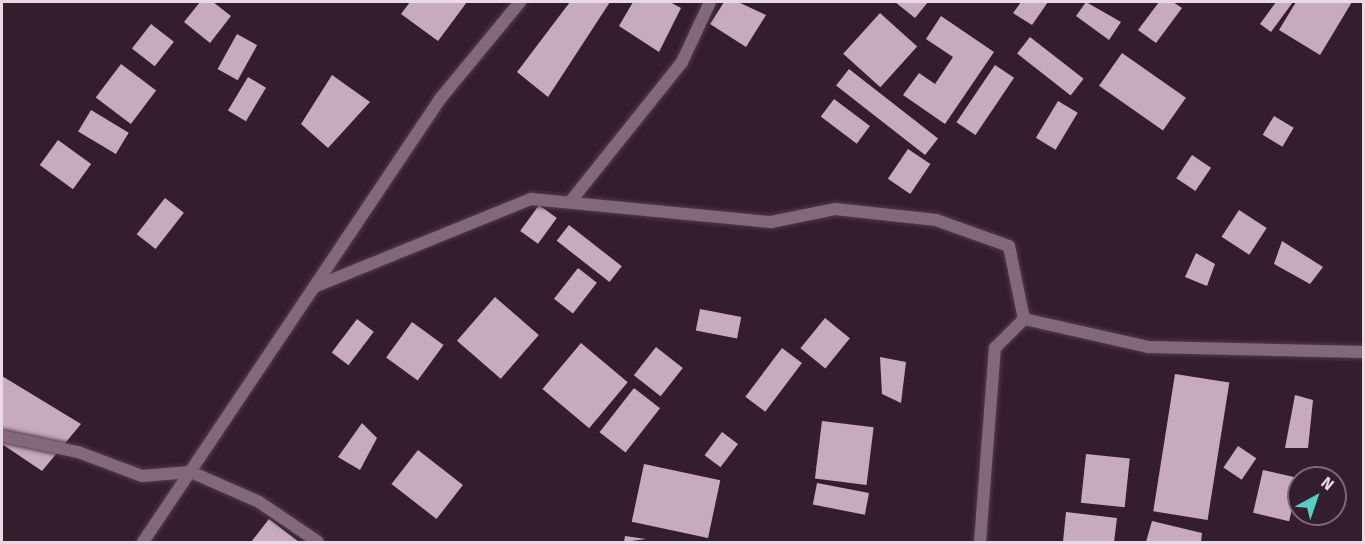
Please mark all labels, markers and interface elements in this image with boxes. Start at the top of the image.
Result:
north arrow [1287,466,1347,526]
text: N [1317,473,1338,494]

